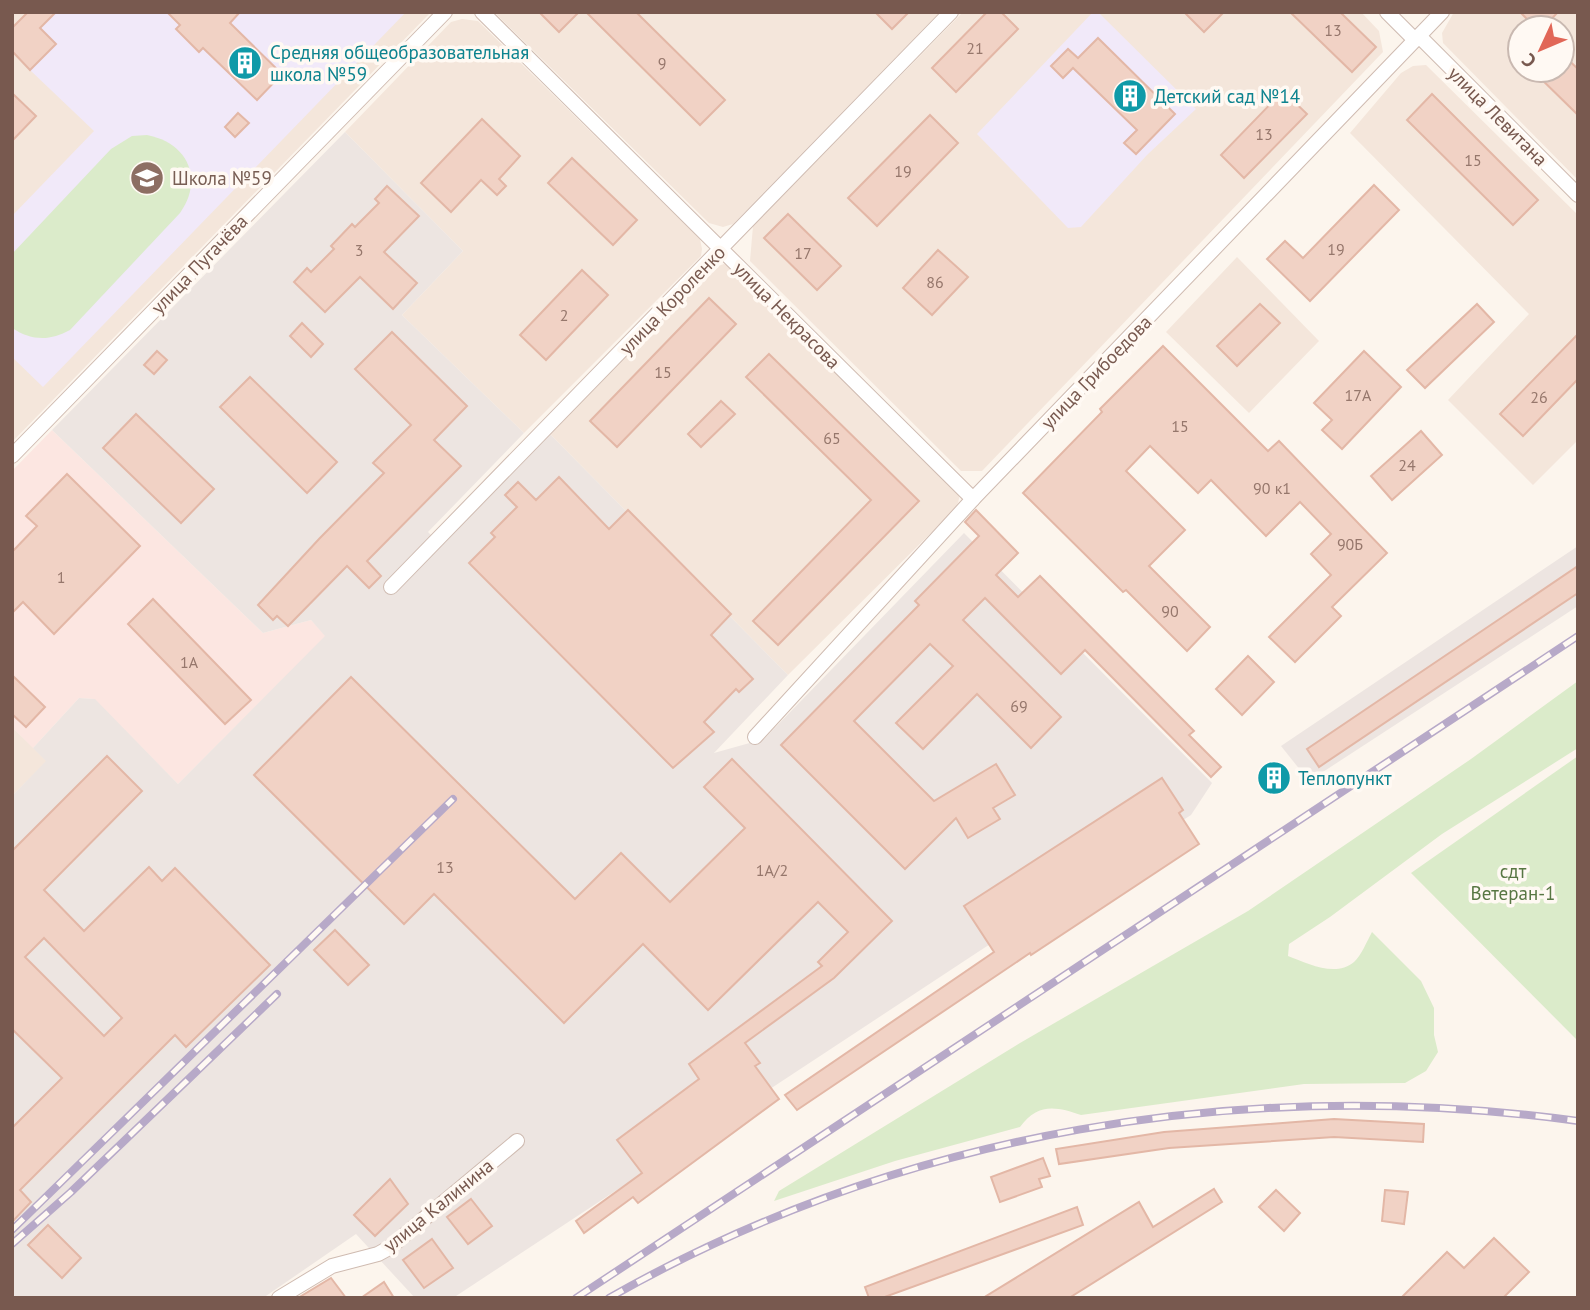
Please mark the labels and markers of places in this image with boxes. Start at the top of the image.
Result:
place label: Средняя общеобразовательная школа №59 [270,40,529,86]
building icon: Средняя общеобразовательная школа №59 [226,44,264,82]
building icon: Детский сад №14 [1111,77,1149,115]
place label: Детский сад №14 [1154,84,1300,108]
school or university icon: Школа №59 [128,159,166,197]
place label: Школа №59 [172,166,272,190]
building icon: Теплопункт [1255,759,1293,797]
place label: Теплопункт [1298,766,1392,790]

